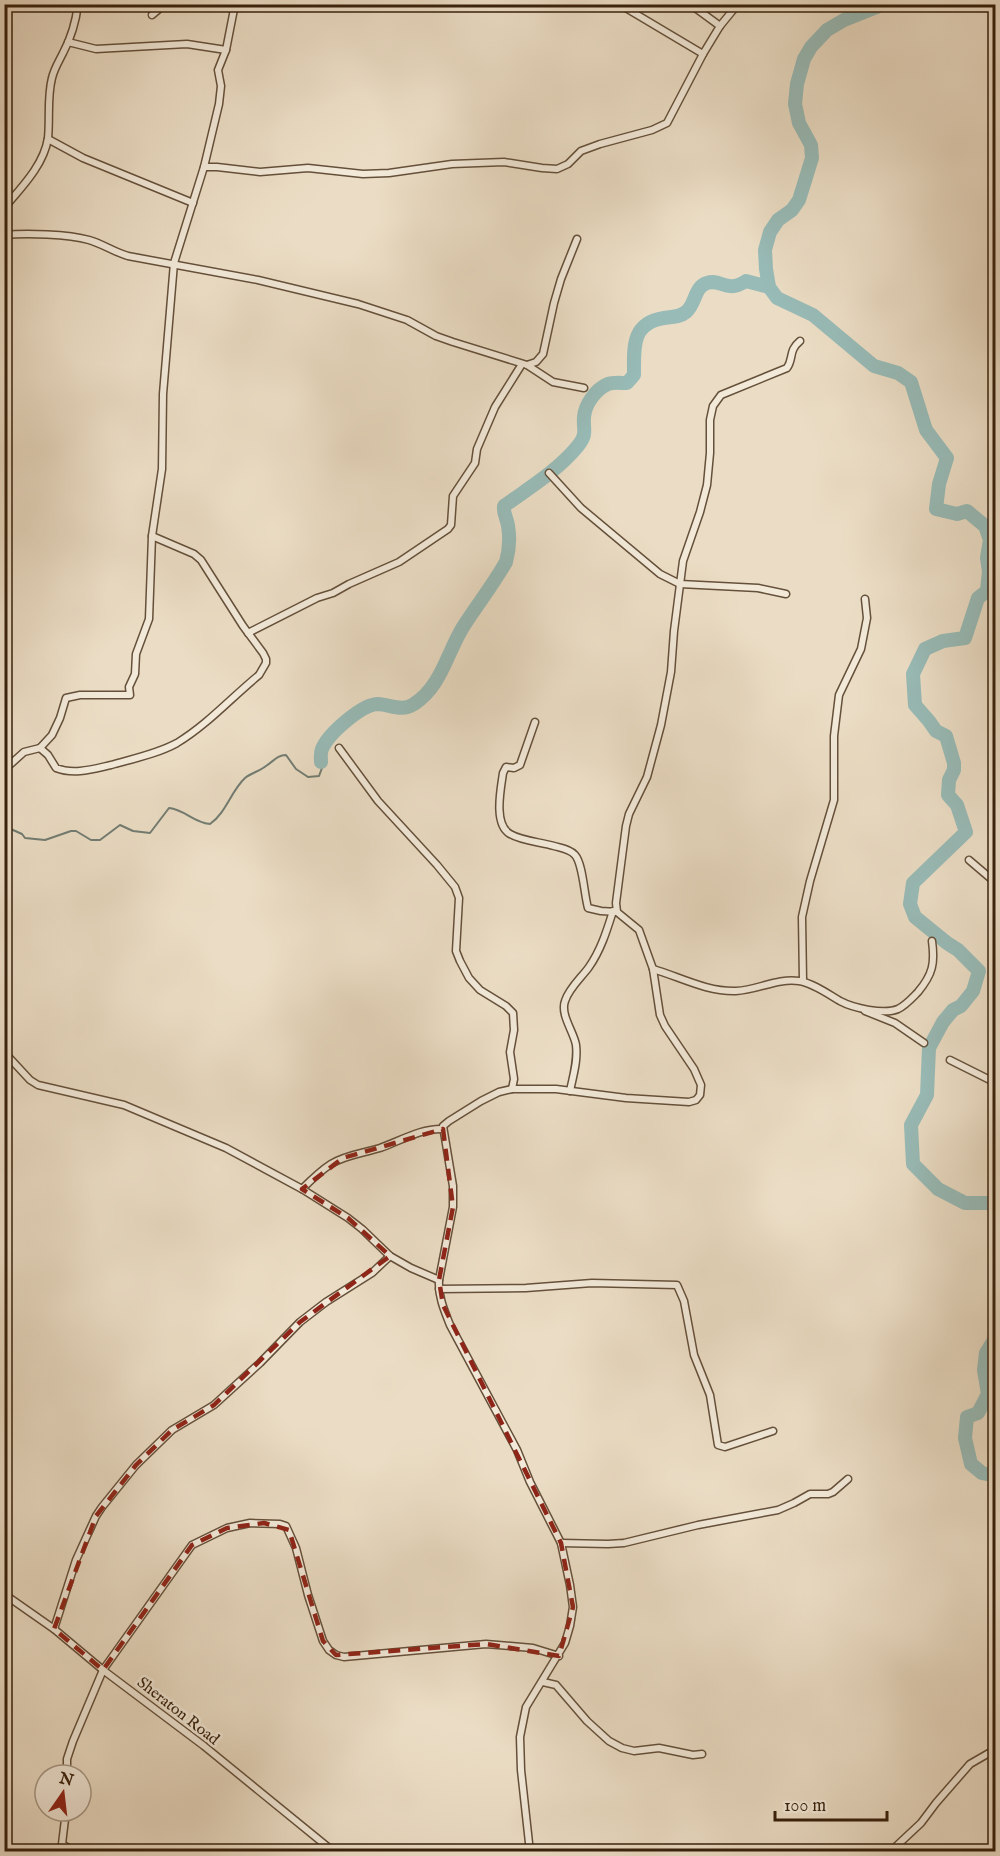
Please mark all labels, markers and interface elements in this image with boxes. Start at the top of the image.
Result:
street label: Sheraton Road [133,1673,223,1750]
north arrow [33,1763,93,1823]
text: N [56,1769,75,1792]
scale bar [775,1784,888,1822]
text: 100 m [784,1795,826,1818]

